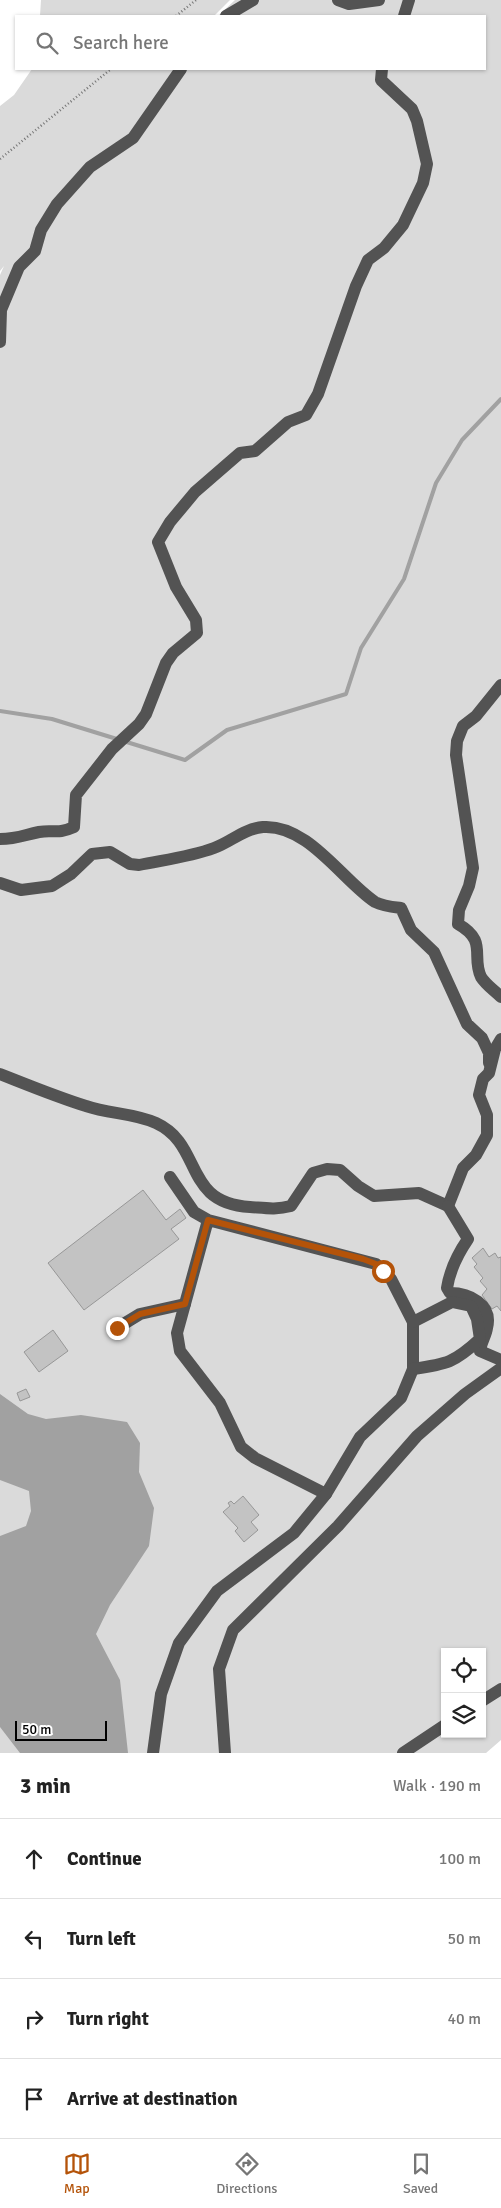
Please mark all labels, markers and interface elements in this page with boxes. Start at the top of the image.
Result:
search box [15,15,486,70]
icon: search [33,29,61,57]
text: Search here [73,31,169,55]
route start [372,1260,395,1283]
route end [106,1317,129,1340]
map controls [441,1648,486,1738]
button: locate [441,1648,486,1693]
button: layers [441,1693,486,1738]
scale bar [15,1718,108,1741]
text: 50 m [22,1721,51,1738]
text: 3 min [20,1773,71,1799]
text: Walk · 190 m [393,1776,481,1796]
icon: ahead [20,1845,48,1873]
text: Continue [67,1847,142,1871]
text: 100 m [439,1849,481,1869]
icon: left [20,1925,48,1953]
text: Turn left [67,1927,136,1951]
text: 50 m [447,1929,481,1949]
icon: right [20,2005,48,2033]
text: Turn right [67,2007,149,2031]
text: 40 m [447,2009,481,2029]
icon: arrive [20,2085,48,2113]
text: Arrive at destination [67,2087,238,2111]
tab: Map [63,2150,91,2197]
tab: Directions [216,2150,277,2197]
tab: Saved [403,2150,438,2197]

